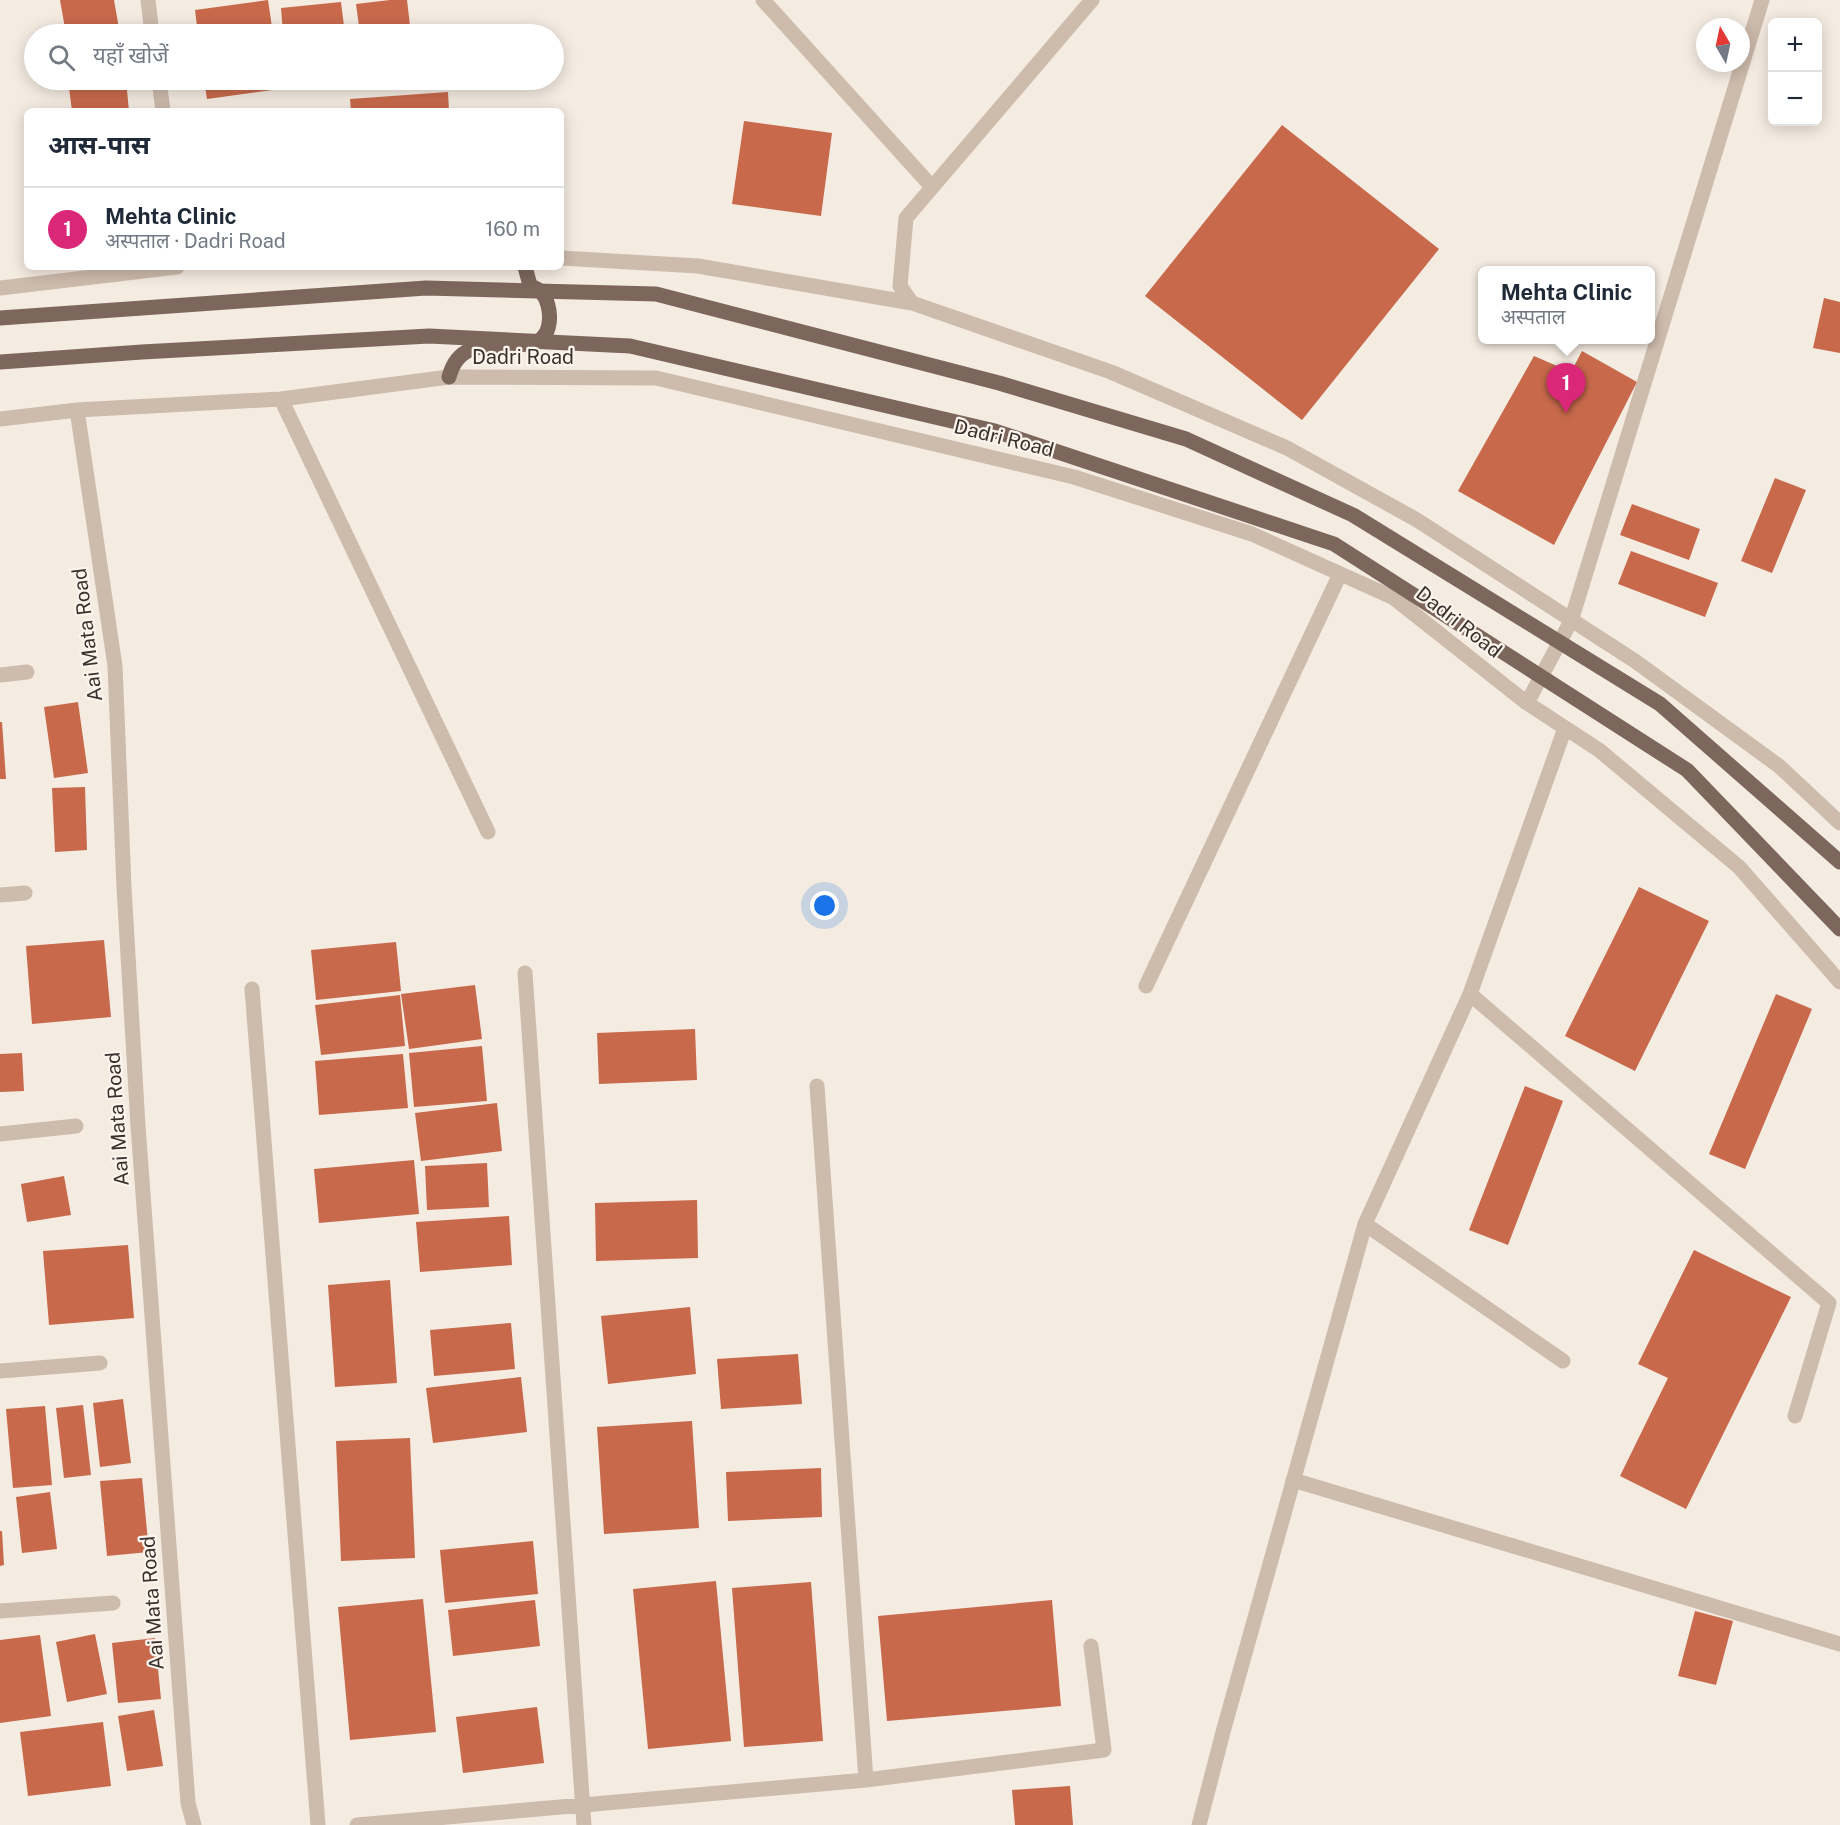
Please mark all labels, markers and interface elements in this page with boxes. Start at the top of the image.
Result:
north arrow [1696,18,1750,72]
map controls [1768,18,1822,126]
button: + [1768,18,1822,72]
search box [24,24,564,90]
icon: search [45,41,78,74]
text: यहाँ खोजें [93,42,169,68]
button: − [1768,72,1822,126]
text: आस-पास [48,129,150,160]
text: Mehta Clinic [105,203,237,229]
text: 1 [63,217,72,241]
text: 160 m [485,217,540,241]
text: अस्पताल · Dadri Road [105,229,286,253]
popup [1478,266,1655,344]
text: Mehta Clinic [1501,279,1632,305]
text: अस्पताल [1501,305,1565,329]
street label: Dadri Road [472,345,574,369]
pin: 1 [1546,364,1586,413]
street label: Dadri Road [952,414,1056,462]
street label: Aai Mata Road [67,567,107,703]
street label: Dadri Road [1411,581,1507,663]
your location [810,891,839,920]
street label: Aai Mata Road [100,1051,134,1187]
street label: Aai Mata Road [135,1535,169,1671]

